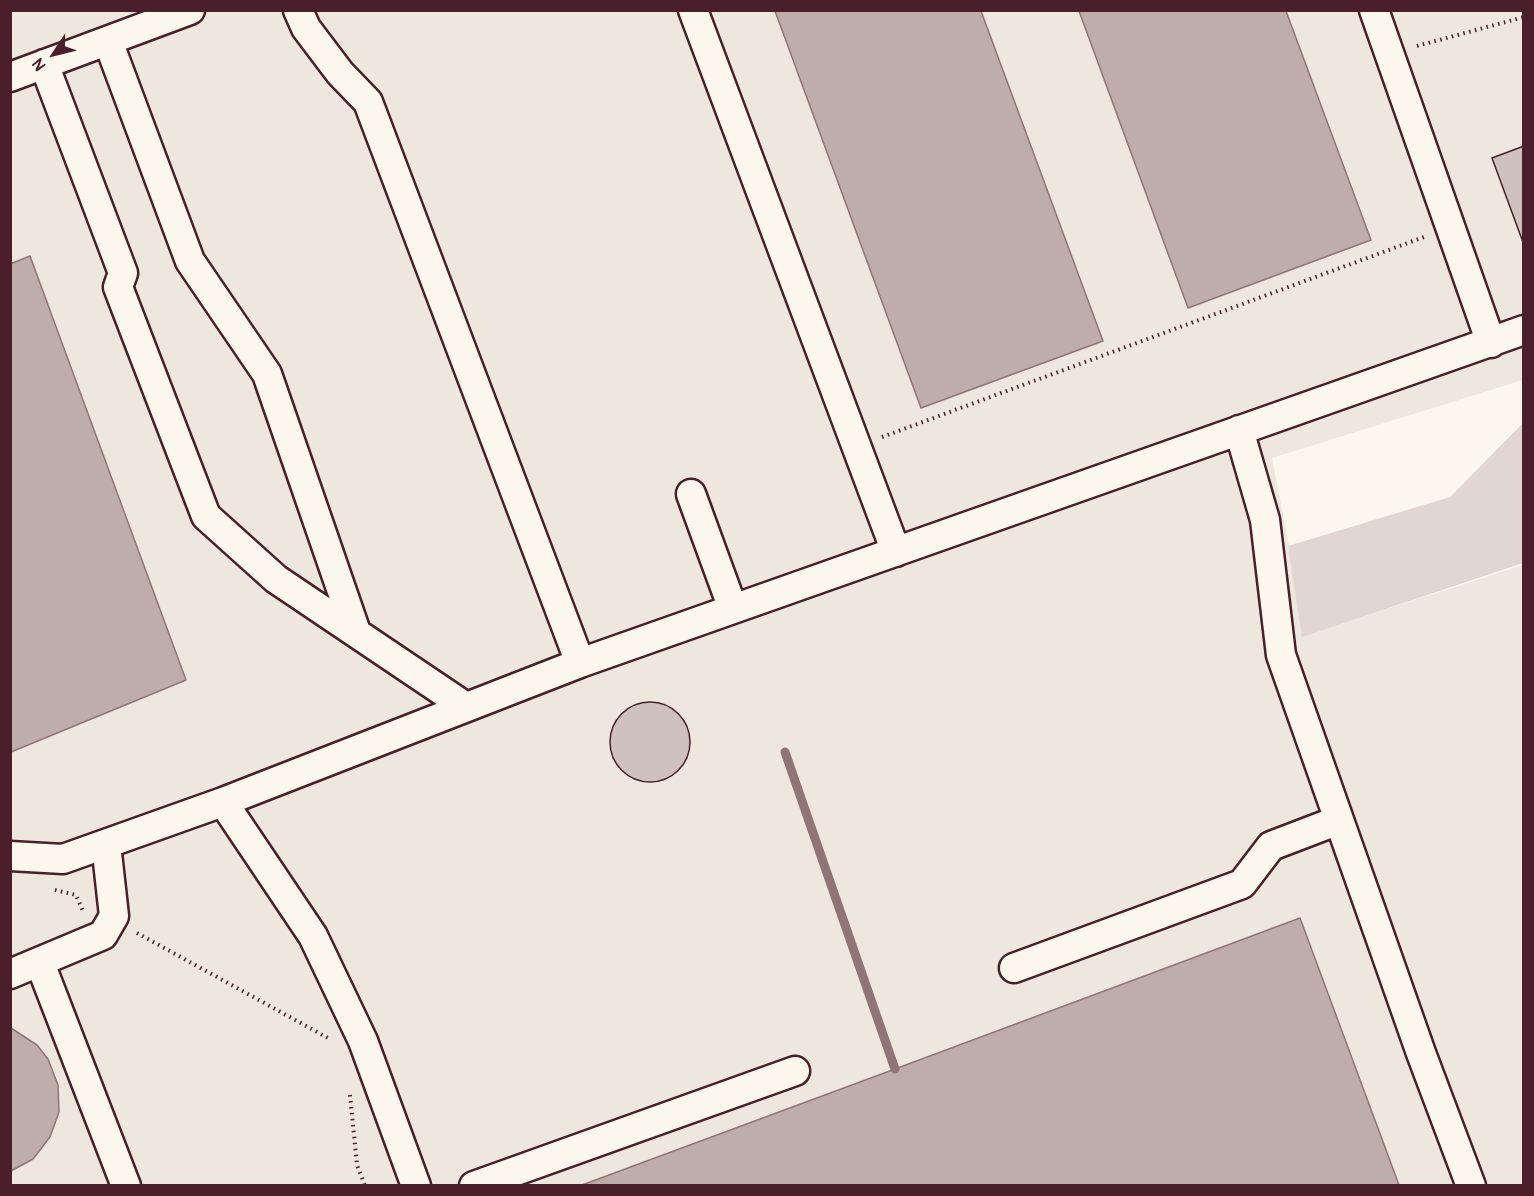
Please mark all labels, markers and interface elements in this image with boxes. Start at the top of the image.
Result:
north arrow [24,24,84,84]
text: N [28,54,51,75]

